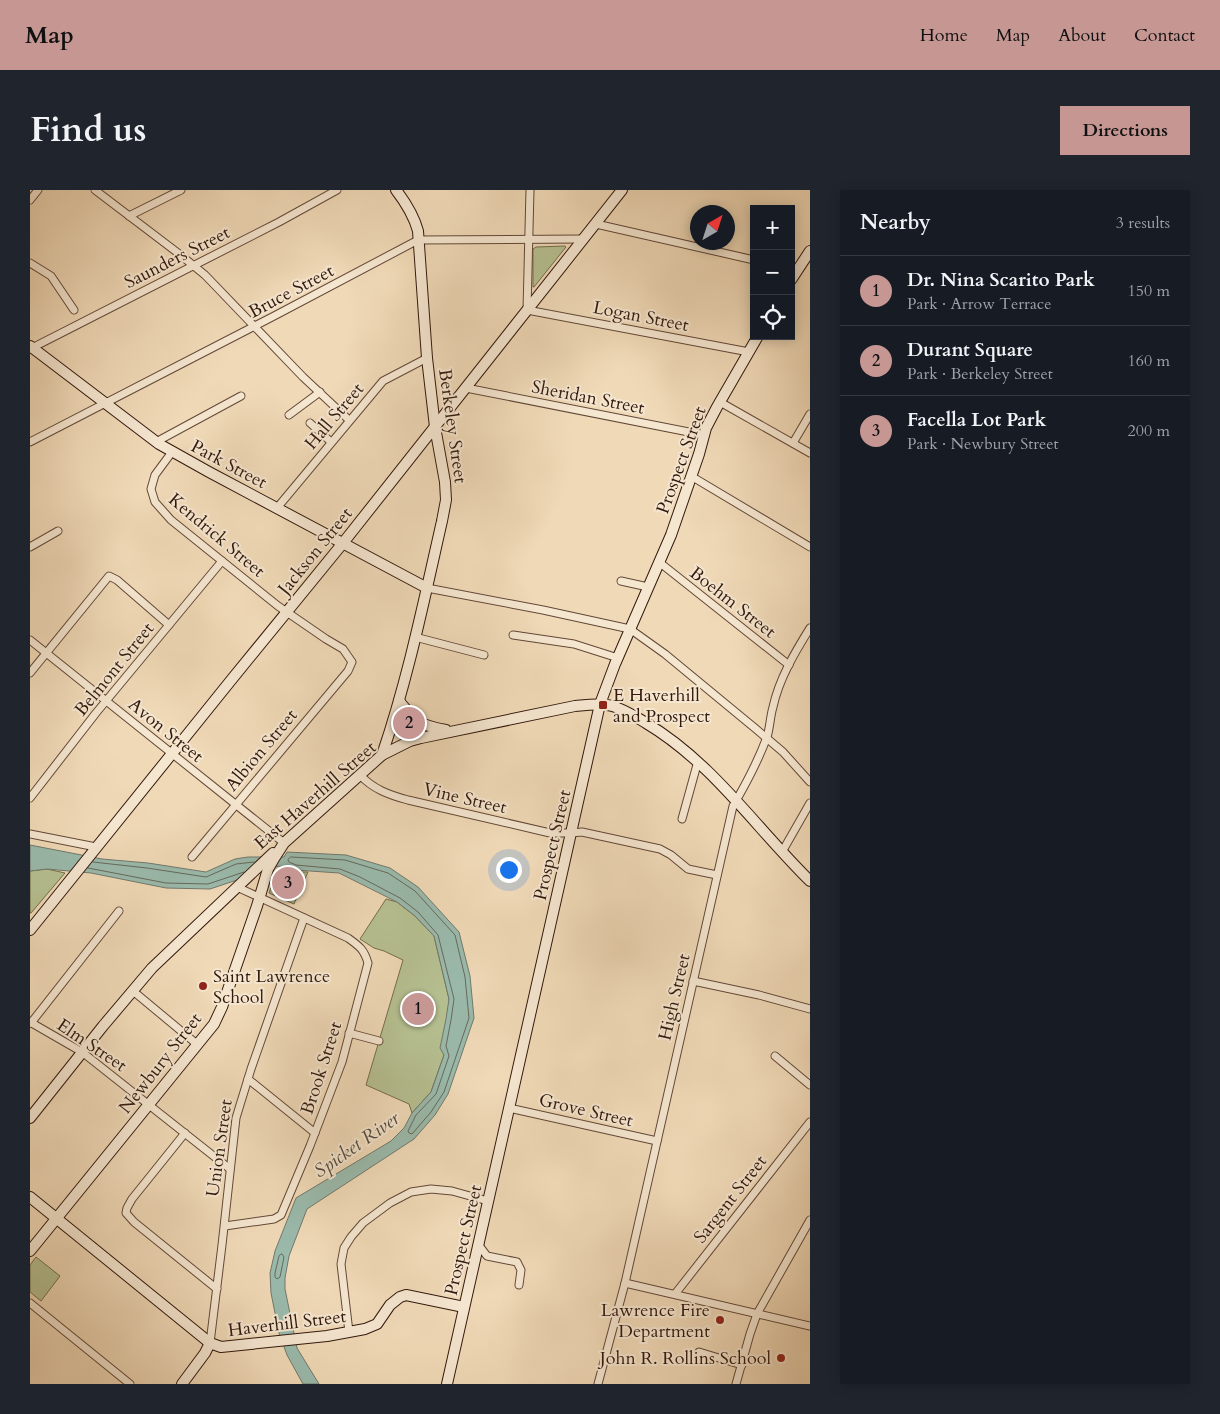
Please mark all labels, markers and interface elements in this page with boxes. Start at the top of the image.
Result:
text: Map [25,19,74,52]
text: Home [920,23,968,48]
text: Map [996,23,1030,48]
text: About [1058,23,1106,48]
text: Contact [1134,23,1195,48]
text: Find us [30,106,146,154]
button: Directions [1060,106,1190,155]
north arrow [690,205,735,250]
map controls [750,205,795,340]
button: + [750,205,795,250]
text: Nearby [860,208,931,237]
text: 3 results [1116,212,1170,234]
street label: Saunders Street [120,220,235,295]
button: − [750,250,795,295]
street label: Bruce Street [244,258,339,324]
text: Dr. Nina Scarito Park [907,267,1095,293]
text: 1 [872,280,880,302]
text: 150 m [1128,280,1170,302]
text: Park · Arrow Terrace [907,293,1051,315]
street label: Logan Street [591,295,691,338]
button: locate [750,295,795,340]
text: Durant Square [907,337,1033,363]
text: 2 [872,350,880,372]
text: 160 m [1128,350,1170,372]
text: Park · Berkeley Street [907,363,1053,385]
street label: Berkeley Street [432,367,473,485]
street label: Sheridan Street [529,374,647,421]
street label: Hall Street [299,377,370,455]
street label: Prospect Street [650,403,713,517]
text: Facella Lot Park [907,407,1046,433]
text: 3 [872,420,880,442]
text: 200 m [1128,420,1170,442]
text: Park · Newbury Street [907,433,1059,455]
street label: Park Street [186,434,271,495]
street label: Kendrick Street [163,488,271,583]
street label: Jackson Street [270,502,359,603]
street label: Boehm Street [684,561,781,644]
street label: Belmont Street [69,617,160,721]
place label: E Haverhill and Prospect [613,683,710,729]
street label: Avon Street [123,692,209,769]
marker: E Haverhill and Prospect [597,699,609,711]
street label: Albion Street [220,704,303,797]
pin: 2 [393,704,425,742]
street label: East Haverhill Street [249,735,382,855]
street label: Vine Street [421,777,509,820]
street label: Prospect Street [528,787,577,903]
your location [496,857,522,883]
pin: 3 [272,864,304,902]
street label: High Street [652,951,697,1043]
place label: Saint Lawrence School [213,964,330,1010]
marker: Saint Lawrence School [197,980,209,992]
pin: 1 [402,990,434,1028]
street label: Newbury Street [113,1007,208,1119]
street label: Elm Street [52,1013,132,1078]
street label: Brook Street [295,1018,348,1118]
street label: Grove Street [536,1088,636,1134]
street label: Union Street [200,1097,239,1198]
water label: Spicket River [308,1105,405,1184]
street label: Sargent Street [688,1150,773,1249]
street label: Prospect Street [439,1182,488,1298]
place label: Lawrence Fire Department [601,1298,710,1344]
street label: Haverhill Street [227,1304,348,1343]
marker: Lawrence Fire Department [714,1314,726,1326]
place label: John R. Rollins School [597,1346,771,1371]
marker: John R. Rollins School [775,1352,787,1364]

